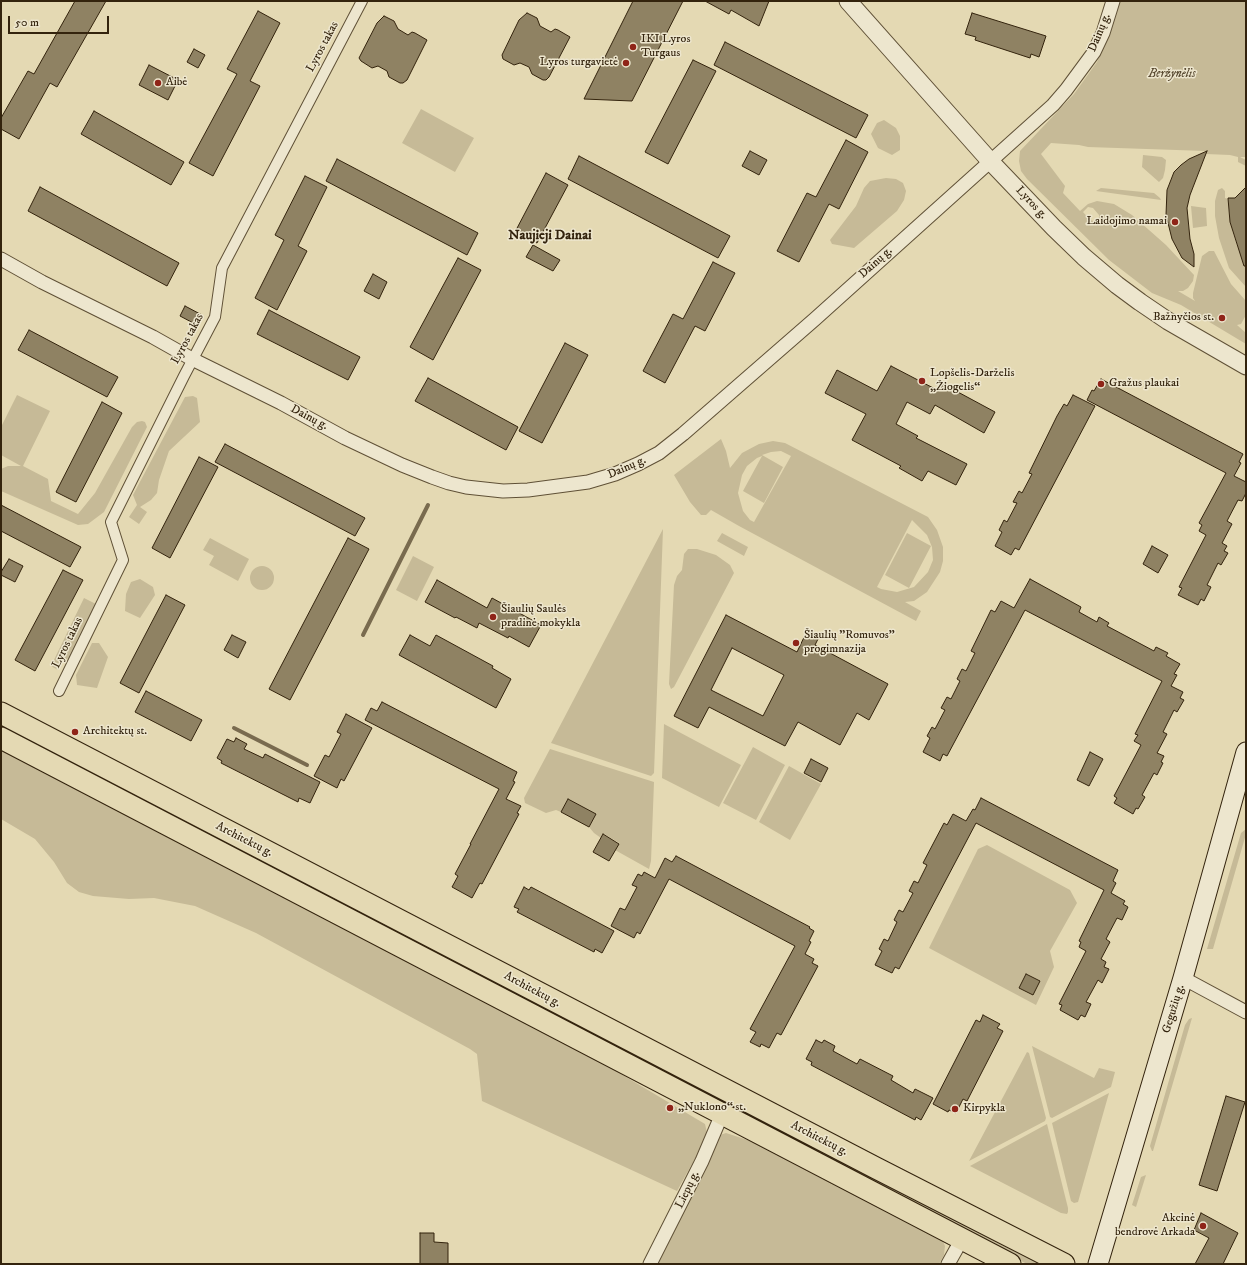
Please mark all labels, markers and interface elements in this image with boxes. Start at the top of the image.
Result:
scale bar [10,8,111,34]
street label: Dainų g. [1085,12,1115,54]
text: 50 m [15,15,39,30]
street label: Lyros takas [304,19,342,75]
place label: IKI Lyros Turgaus [641,33,690,61]
marker: IKI Lyros Turgaus [628,42,638,52]
place label: Lyros turgavietė [540,56,618,70]
marker: Lyros turgavietė [621,58,631,68]
park label: Beržynėlis [1148,68,1196,82]
place label: Aibė [166,76,187,90]
marker: Aibė [153,78,163,88]
street label: Lyros g. [1012,184,1050,222]
place label: Laidojimo namai [1086,215,1167,229]
marker: Laidojimo namai [1170,217,1180,227]
district label: Naujieji Dainai [508,228,592,244]
street label: Dainų g. [856,244,896,282]
street label: Lyros takas [169,311,207,367]
place label: Bažnyčios st. [1153,311,1214,325]
marker: Bažnyčios st. [1217,313,1227,323]
place label: Lopšelis-Darželis „Žiogelis“ [930,367,1014,395]
marker: Lopšelis-Darželis „Žiogelis“ [917,376,927,386]
place label: Gražus plaukai [1109,377,1179,391]
marker: Gražus plaukai [1096,379,1106,389]
street label: Dainų g. [288,402,330,434]
street label: Dainų g. [606,453,648,483]
place label: Šiaulių Saulės pradinė mokykla [501,603,580,631]
marker: Šiaulių Saulės pradinė mokykla [488,612,498,622]
street label: Lyros takas [49,615,87,671]
place label: Šiaulių "Romuvos" progimnazija [804,629,895,657]
marker: Šiaulių "Romuvos" progimnazija [791,638,801,648]
place label: Architektų st. [83,725,147,739]
marker: Architektų st. [70,727,80,737]
street label: Architektų g. [213,819,275,861]
street label: Architektų g. [501,969,563,1011]
street label: Gegužių g. [1160,983,1188,1035]
place label: „Nuklono“ st. [678,1101,746,1115]
place label: Kirpykla [963,1102,1005,1116]
marker: „Nuklono“ st. [665,1103,675,1113]
marker: Kirpykla [950,1104,960,1114]
street label: Architektų g. [788,1118,850,1160]
street label: Liepų g. [673,1169,703,1211]
place label: Akcinė bendrovė Arkada [1115,1212,1195,1240]
marker: Akcinė bendrovė Arkada [1198,1221,1208,1231]

